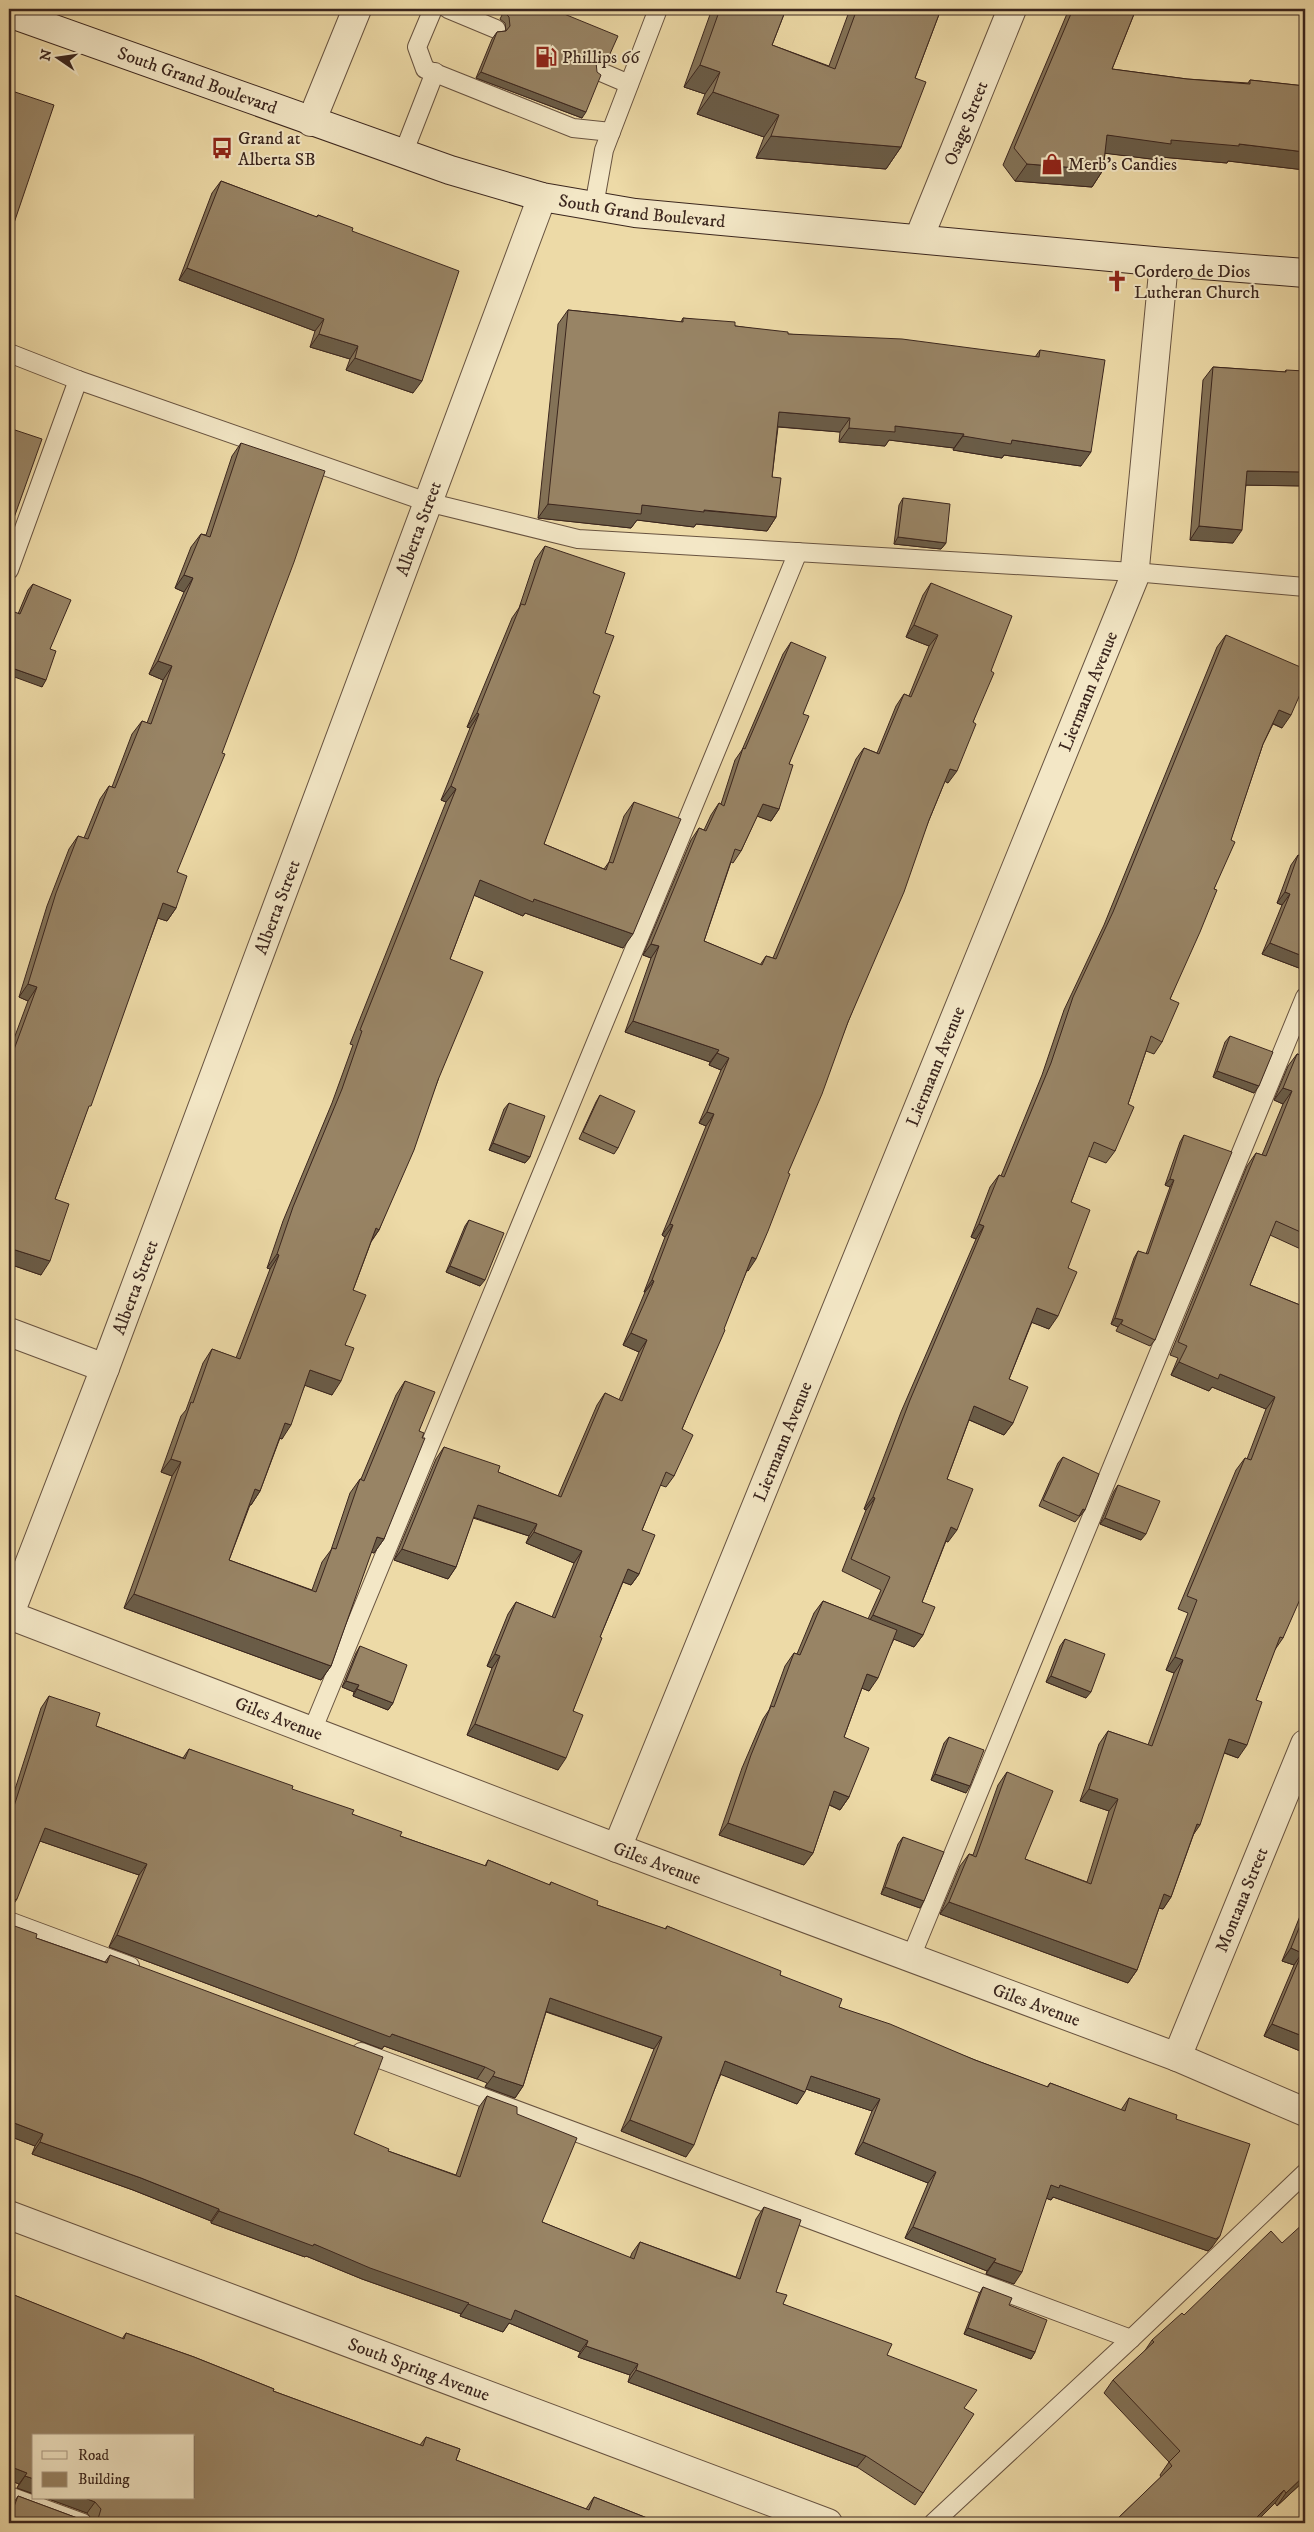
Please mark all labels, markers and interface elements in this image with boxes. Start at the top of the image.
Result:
north arrow [32,32,82,82]
street label: South Grand Boulevard [114,42,280,120]
fuel station icon: Phillips 66 [533,44,559,70]
text: N [36,47,56,63]
place label: Phillips 66 [562,47,640,69]
street label: Osage Street [940,78,994,169]
place label: Grand at Alberta SB [238,128,316,171]
bus stop icon: Grand at Alberta SB [209,135,235,161]
shop icon: Merb's Candies [1039,151,1065,177]
place label: Merb's Candies [1068,154,1177,176]
street label: South Grand Boulevard [557,190,726,233]
place label: Cordero de Dios Lutheran Church [1134,261,1260,304]
church icon: Cordero de Dios Lutheran Church [1104,268,1130,294]
street label: Alberta Street [392,478,447,579]
street label: Liermann Avenue [1055,628,1123,755]
street label: Alberta Street [250,857,306,958]
street label: Liermann Avenue [902,1003,970,1130]
street label: Alberta Street [108,1237,164,1338]
street label: Liermann Avenue [749,1379,818,1505]
street label: Giles Avenue [232,1693,325,1746]
street label: Giles Avenue [610,1838,704,1890]
street label: Montana Street [1211,1844,1274,1956]
street label: Giles Avenue [989,1979,1083,2032]
street label: South Spring Avenue [345,2333,493,2407]
legend [32,2434,195,2500]
text: Road [78,2446,110,2465]
text: Building [78,2470,130,2489]

